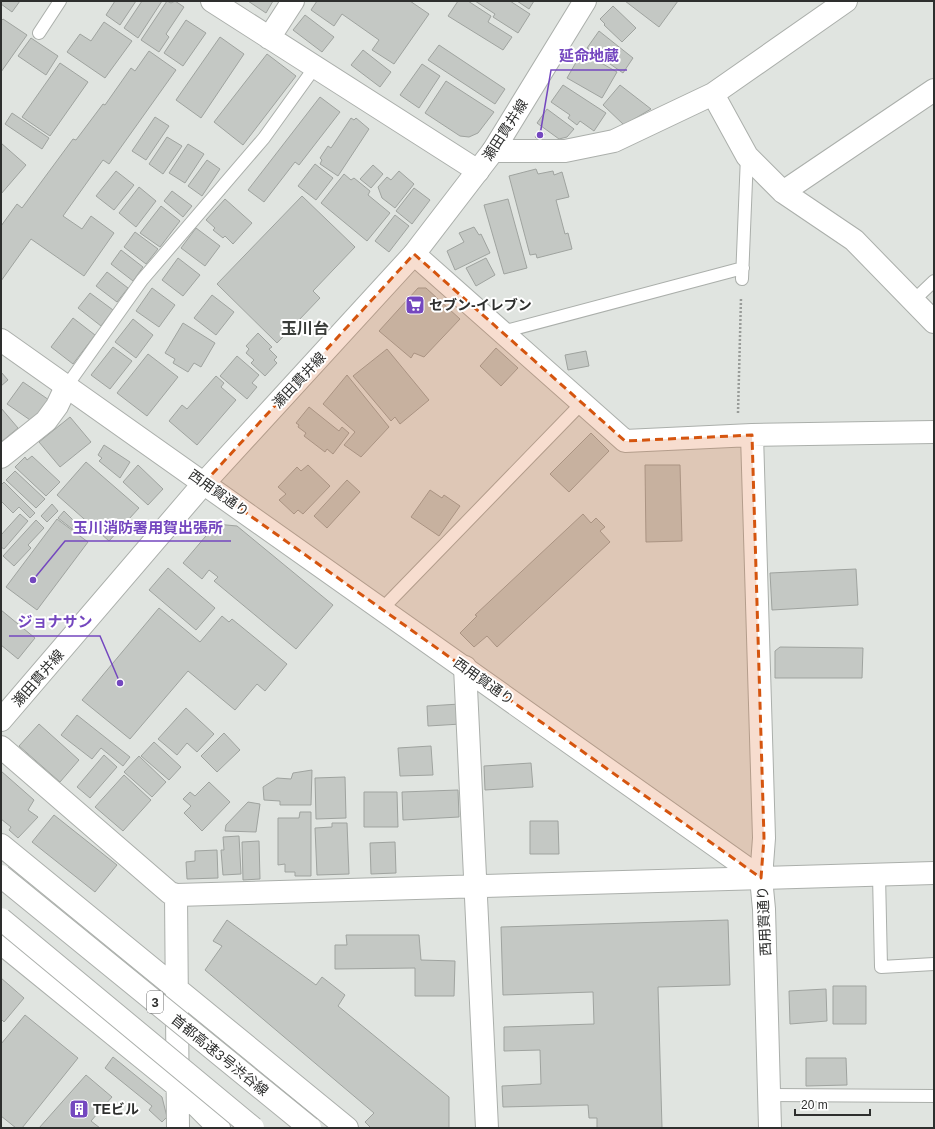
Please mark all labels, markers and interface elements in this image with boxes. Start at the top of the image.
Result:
callout: 延命地蔵 [551,43,627,70]
text: 延命地蔵 [559,47,619,64]
street label: 瀬田貫井線 [479,96,531,164]
supermarket icon: セブン-イレブン [404,294,426,316]
place label: セブン-イレブン [429,297,532,313]
district label: 玉川台 [281,320,329,337]
street label: 瀬田貫井線 [269,349,329,411]
street label: 西用賀通り [186,466,252,520]
callout: 玉川消防署用賀出張所 [65,514,231,541]
text: 玉川消防署用賀出張所 [73,519,223,536]
callout: ジョナサン [9,609,100,636]
text: ジョナサン [17,613,93,630]
street label: 瀬田貫井線 [9,646,67,710]
street label: 西用賀通り [451,654,517,708]
street label: 西用賀通り [754,886,774,956]
road number: 3 [147,991,163,1013]
street label: 首都高速3号渋谷線 [168,1011,272,1099]
scale bar [795,1091,870,1117]
building icon: TEビル [68,1098,90,1120]
text: 20 m [801,1098,828,1112]
place label: TEビル [93,1101,139,1117]

